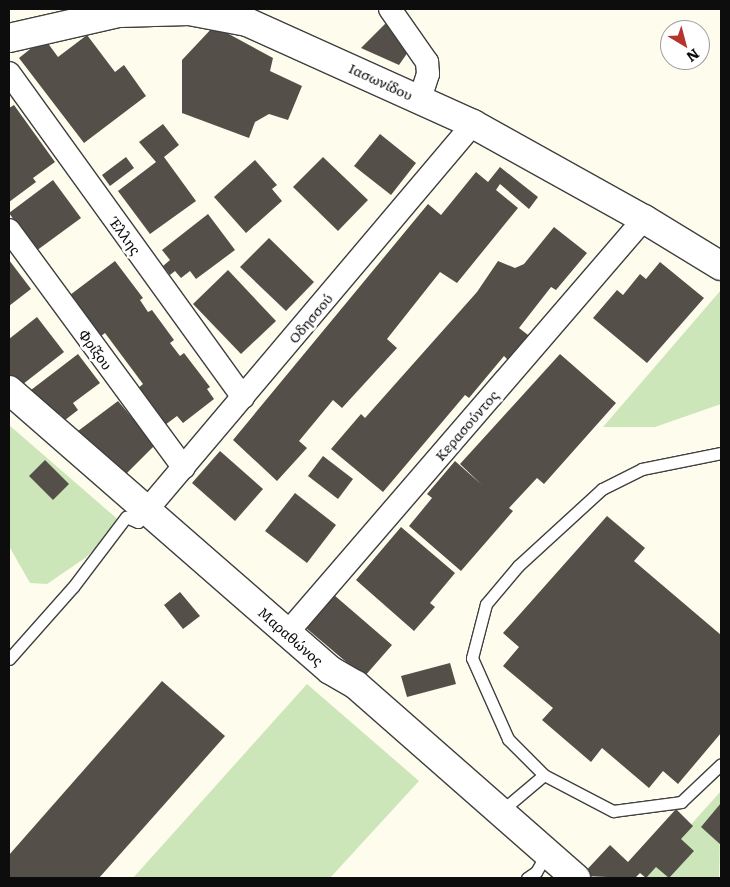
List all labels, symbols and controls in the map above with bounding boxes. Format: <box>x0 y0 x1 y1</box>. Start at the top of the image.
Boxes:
north arrow <box>660 20 710 70</box>
text: N <box>683 45 704 68</box>
street label: Ιασωνίδου <box>346 59 416 103</box>
street label: Έλλης <box>107 215 145 257</box>
street label: Οδησσού <box>284 290 336 346</box>
street label: Φρίξου <box>76 326 116 372</box>
street label: Κερασούντος <box>431 386 501 464</box>
street label: Μαραθώνος <box>255 603 327 669</box>

